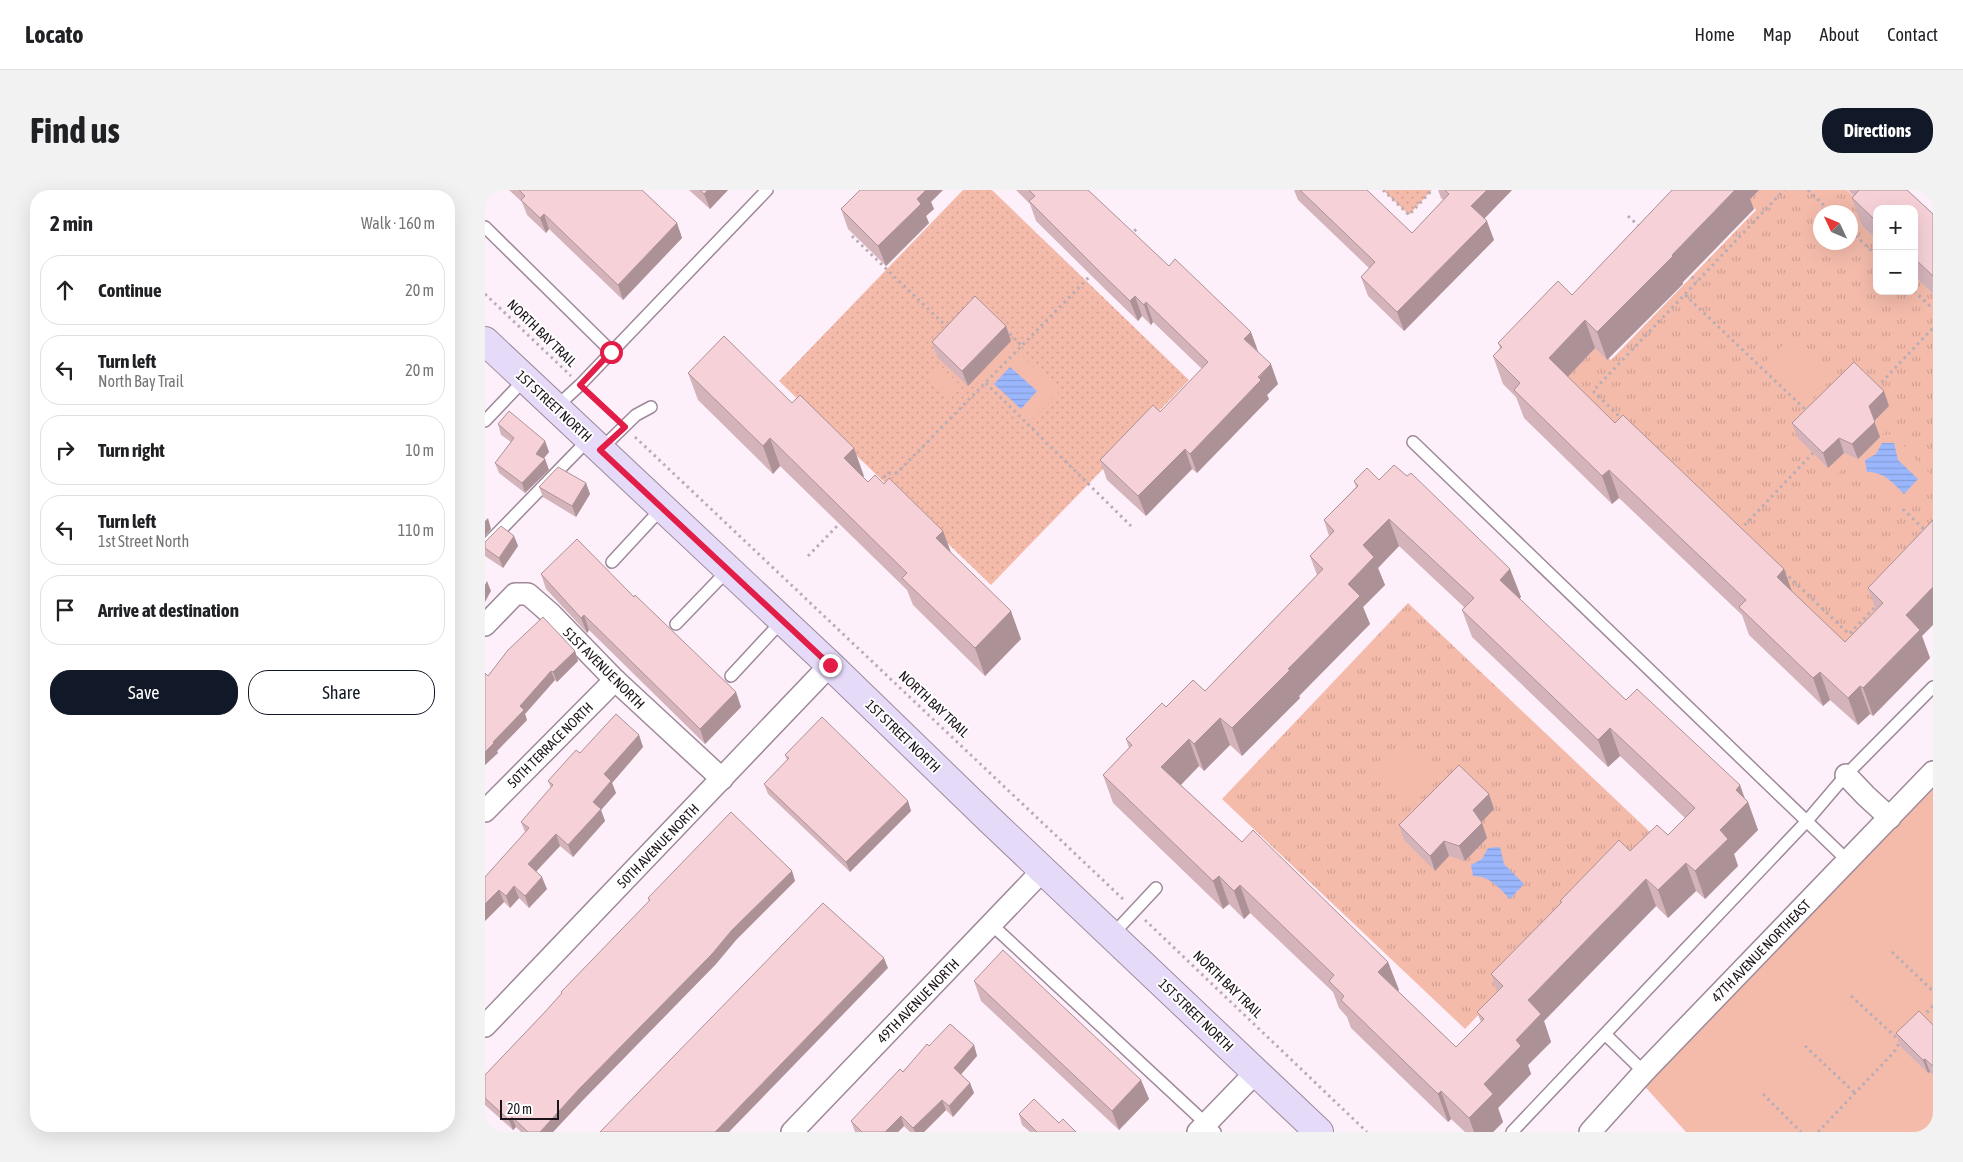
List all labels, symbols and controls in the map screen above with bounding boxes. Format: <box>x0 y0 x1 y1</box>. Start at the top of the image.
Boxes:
text: Locato <box>25 21 84 48</box>
text: Home <box>1695 24 1735 45</box>
text: Map <box>1763 24 1792 45</box>
text: About <box>1820 24 1859 45</box>
text: Contact <box>1887 24 1938 45</box>
button: Directions <box>1822 108 1933 153</box>
text: Find us <box>30 110 120 150</box>
north arrow <box>1813 205 1858 250</box>
map controls <box>1873 205 1918 295</box>
button: + <box>1873 205 1918 250</box>
text: 2 min <box>50 211 93 235</box>
text: Walk · 160 m <box>361 214 435 232</box>
button: − <box>1873 250 1918 295</box>
icon: ahead <box>51 276 79 304</box>
text: Continue <box>98 279 162 301</box>
text: 20 m <box>405 281 434 299</box>
street label: NORTH BAY TRAIL <box>504 296 580 370</box>
route start <box>600 341 623 364</box>
text: Turn left <box>98 350 156 372</box>
icon: left <box>51 356 79 384</box>
text: 20 m <box>405 361 434 379</box>
street label: 1ST STREET NORTH <box>513 367 595 445</box>
text: North Bay Trail <box>98 372 184 390</box>
icon: right <box>51 436 79 464</box>
text: Turn right <box>98 439 165 461</box>
text: 10 m <box>405 441 434 459</box>
text: Turn left <box>98 510 156 532</box>
icon: left <box>51 516 79 544</box>
text: 110 m <box>398 521 434 539</box>
text: 1st Street North <box>98 532 189 550</box>
icon: arrive <box>51 596 79 624</box>
text: Arrive at destination <box>98 599 239 621</box>
street label: 51ST AVENUE NORTH <box>560 624 648 712</box>
route end <box>819 654 842 677</box>
street label: NORTH BAY TRAIL <box>896 668 973 741</box>
button: Save <box>50 670 238 715</box>
button: Share <box>248 670 435 715</box>
street label: 1ST STREET NORTH <box>862 696 944 776</box>
street label: 50TH TERRACE NORTH <box>504 699 596 791</box>
street label: 50TH AVENUE NORTH <box>614 801 702 891</box>
street label: 47TH AVENUE NORTHEAST <box>1708 897 1814 1005</box>
street label: NORTH BAY TRAIL <box>1190 947 1266 1021</box>
street label: 49TH AVENUE NORTH <box>874 956 962 1046</box>
street label: 1ST STREET NORTH <box>1155 975 1237 1055</box>
scale bar <box>500 1097 559 1120</box>
text: 20 m <box>507 1101 532 1117</box>

